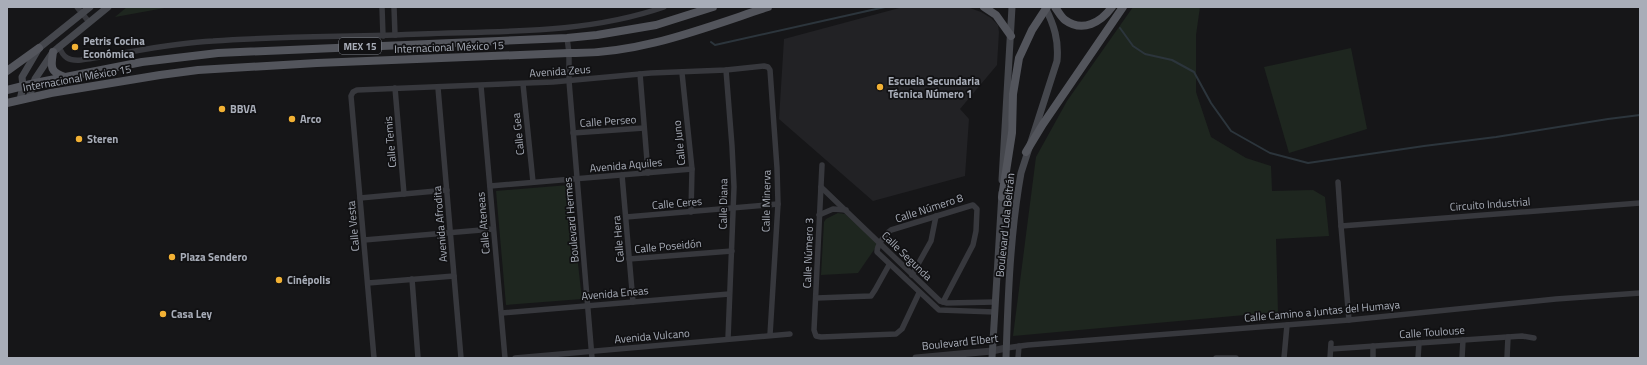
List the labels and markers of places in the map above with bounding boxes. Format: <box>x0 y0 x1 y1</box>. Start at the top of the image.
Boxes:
place label: Petris Cocina Económica <box>83 33 145 62</box>
marker: Petris Cocina Económica <box>70 42 80 52</box>
place label: Escuela Secundaria Técnica Número 1 <box>888 73 980 102</box>
marker: Escuela Secundaria Técnica Número 1 <box>875 82 885 92</box>
place label: BBVA <box>230 101 257 117</box>
marker: BBVA <box>217 104 227 114</box>
place label: Arco <box>300 111 322 127</box>
marker: Arco <box>287 114 297 124</box>
place label: Steren <box>87 131 118 147</box>
marker: Steren <box>74 134 84 144</box>
place label: Plaza Sendero <box>180 249 248 265</box>
marker: Plaza Sendero <box>167 252 177 262</box>
place label: Cinépolis <box>287 272 330 288</box>
marker: Cinépolis <box>274 275 284 285</box>
place label: Casa Ley <box>171 306 213 322</box>
marker: Casa Ley <box>158 309 168 319</box>

